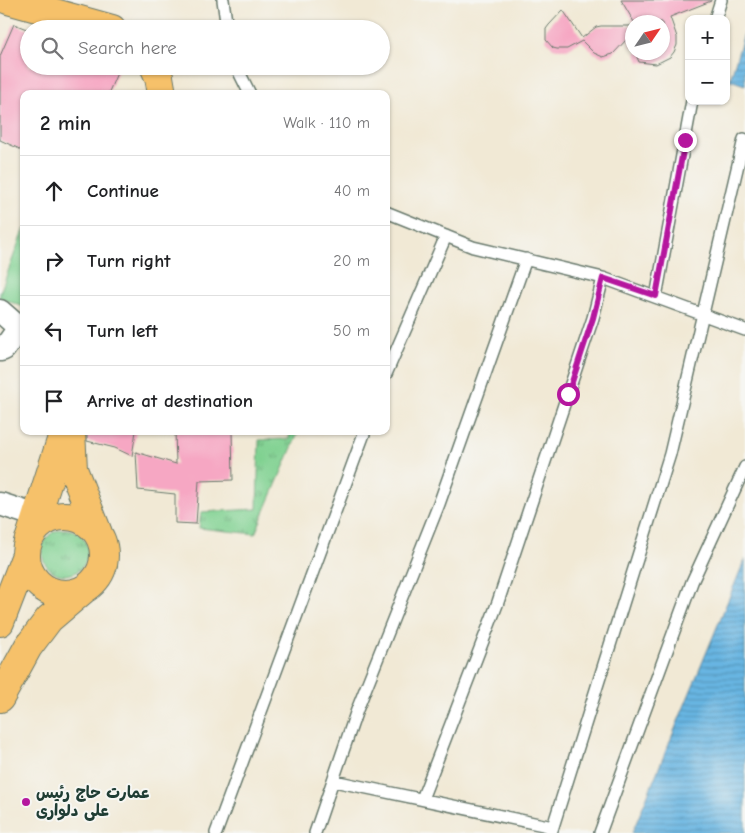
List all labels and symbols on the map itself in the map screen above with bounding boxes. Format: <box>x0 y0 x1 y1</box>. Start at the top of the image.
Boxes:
north arrow <box>625 15 670 60</box>
route end <box>674 129 697 152</box>
route start <box>557 383 580 406</box>
place label: عمارت حاج رئیس علی دلواری <box>36 784 150 821</box>
marker: عمارت حاج رئیس علی دلواری <box>20 796 32 808</box>

